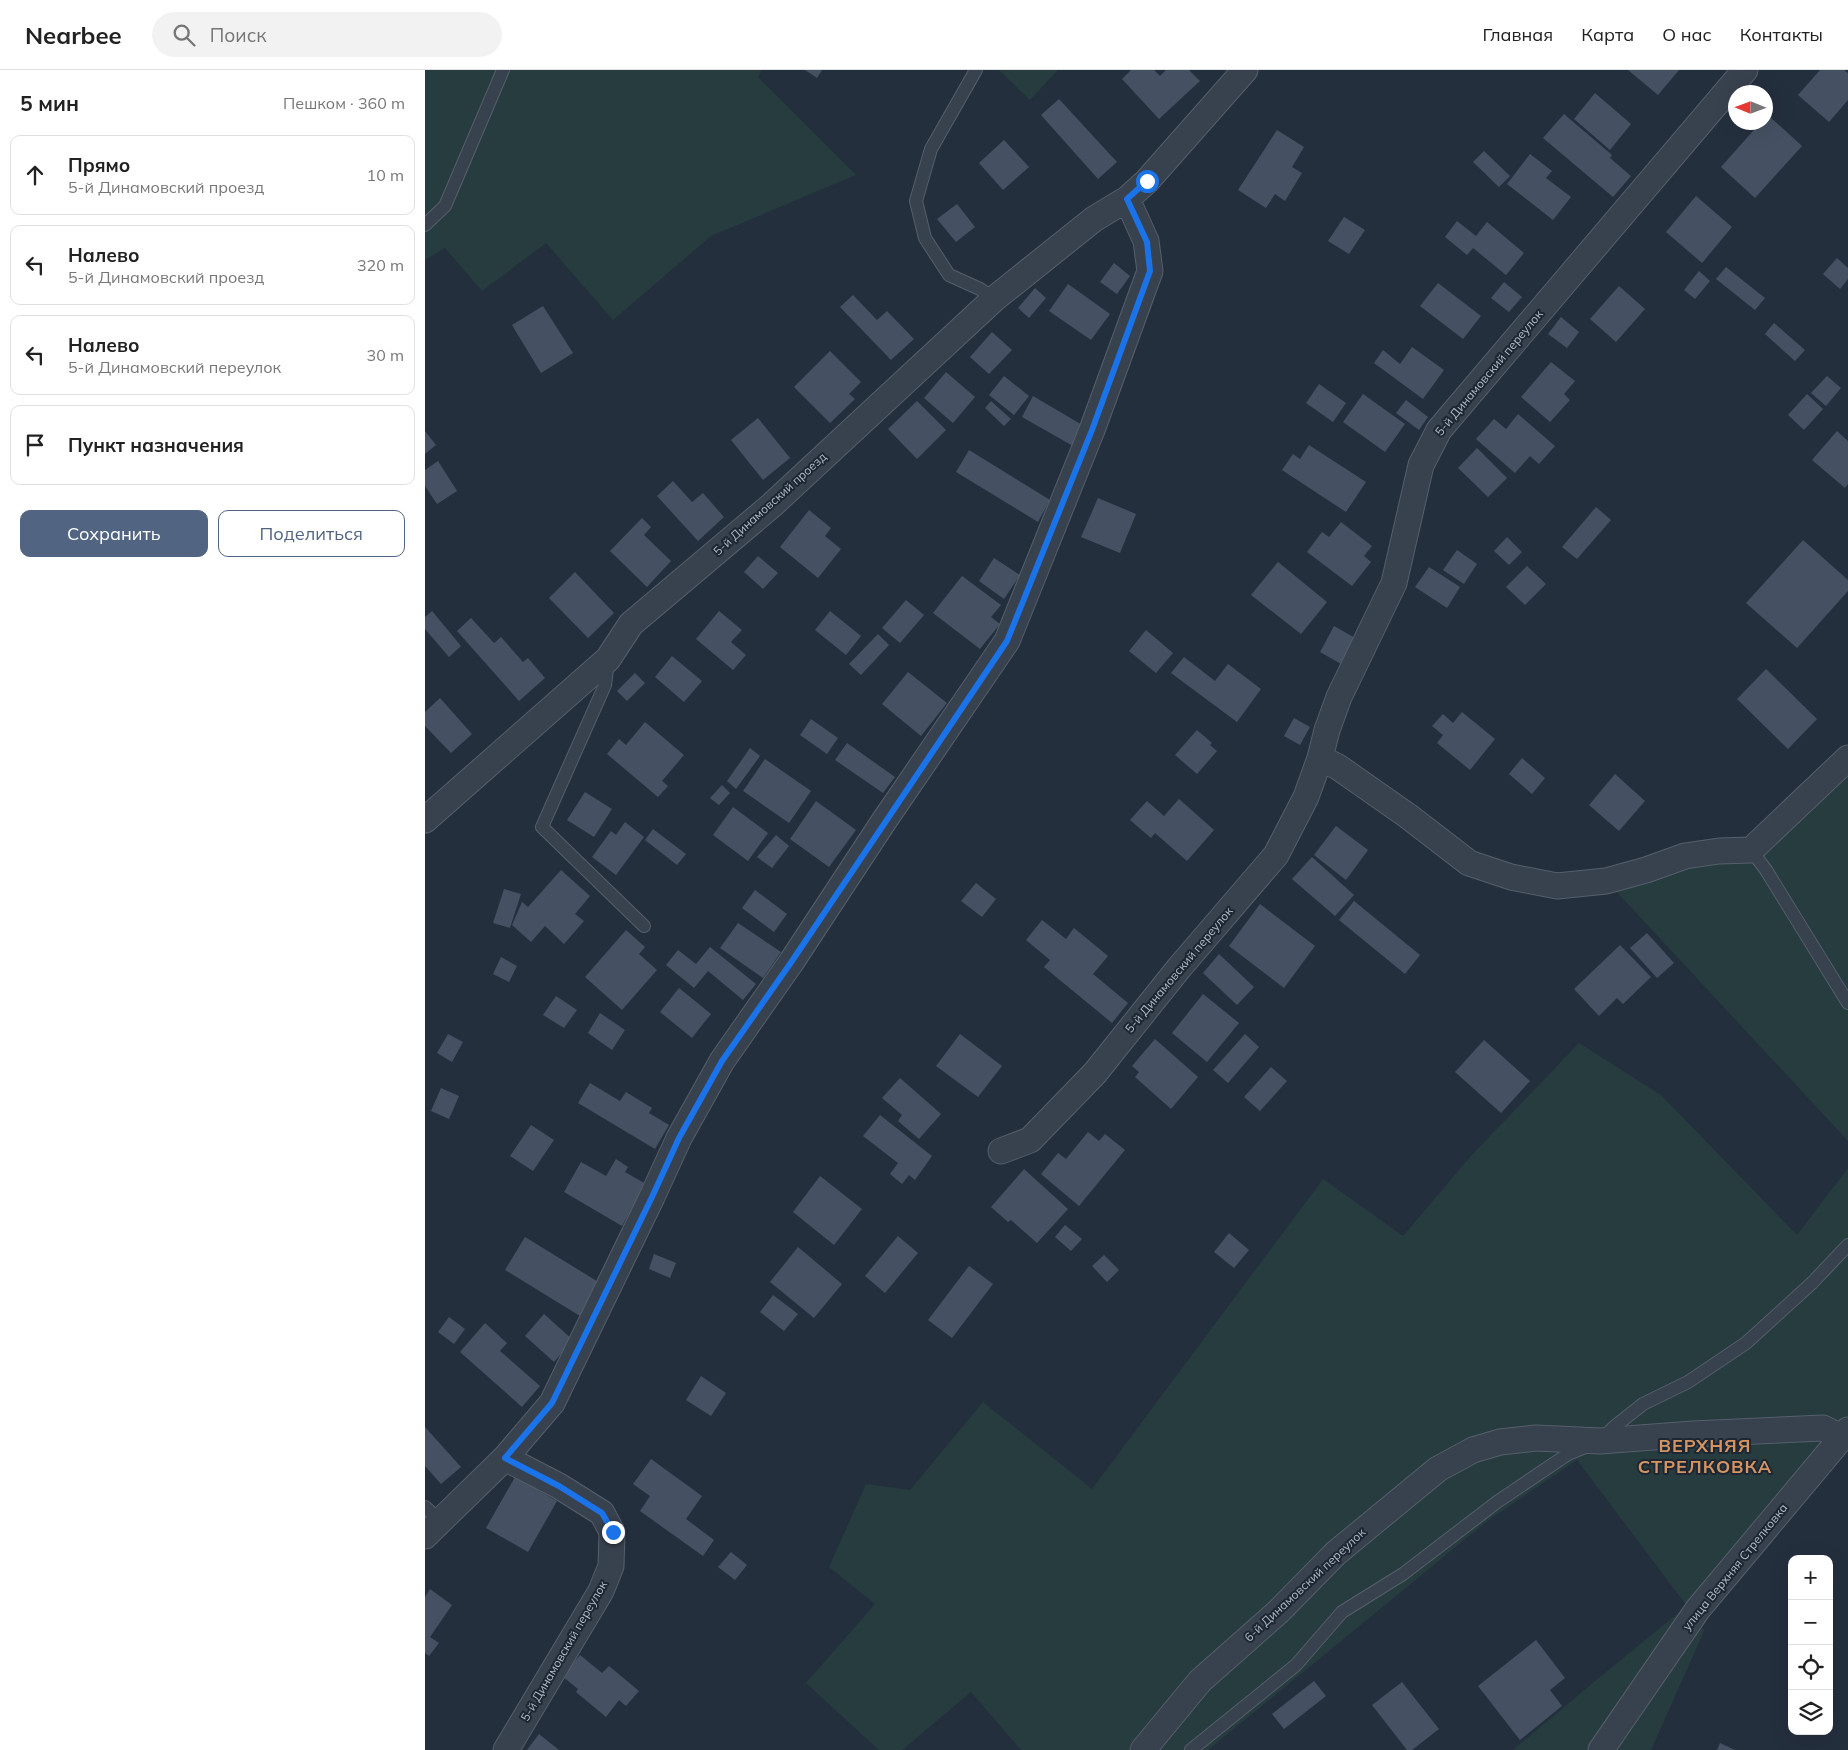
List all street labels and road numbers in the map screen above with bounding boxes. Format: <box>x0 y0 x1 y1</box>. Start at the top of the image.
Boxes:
street label: 5-й Динамовский переулок <box>1432 306 1546 439</box>
street label: 5-й Динамовский проезд <box>710 449 829 558</box>
street label: 5-й Динамовский переулок <box>1122 903 1236 1036</box>
street label: улица Верхняя Стрелковка <box>1679 1500 1790 1633</box>
street label: 6-й Динамовский переулок <box>1241 1524 1369 1645</box>
street label: 5-й Динамовский переулок <box>517 1577 610 1724</box>

